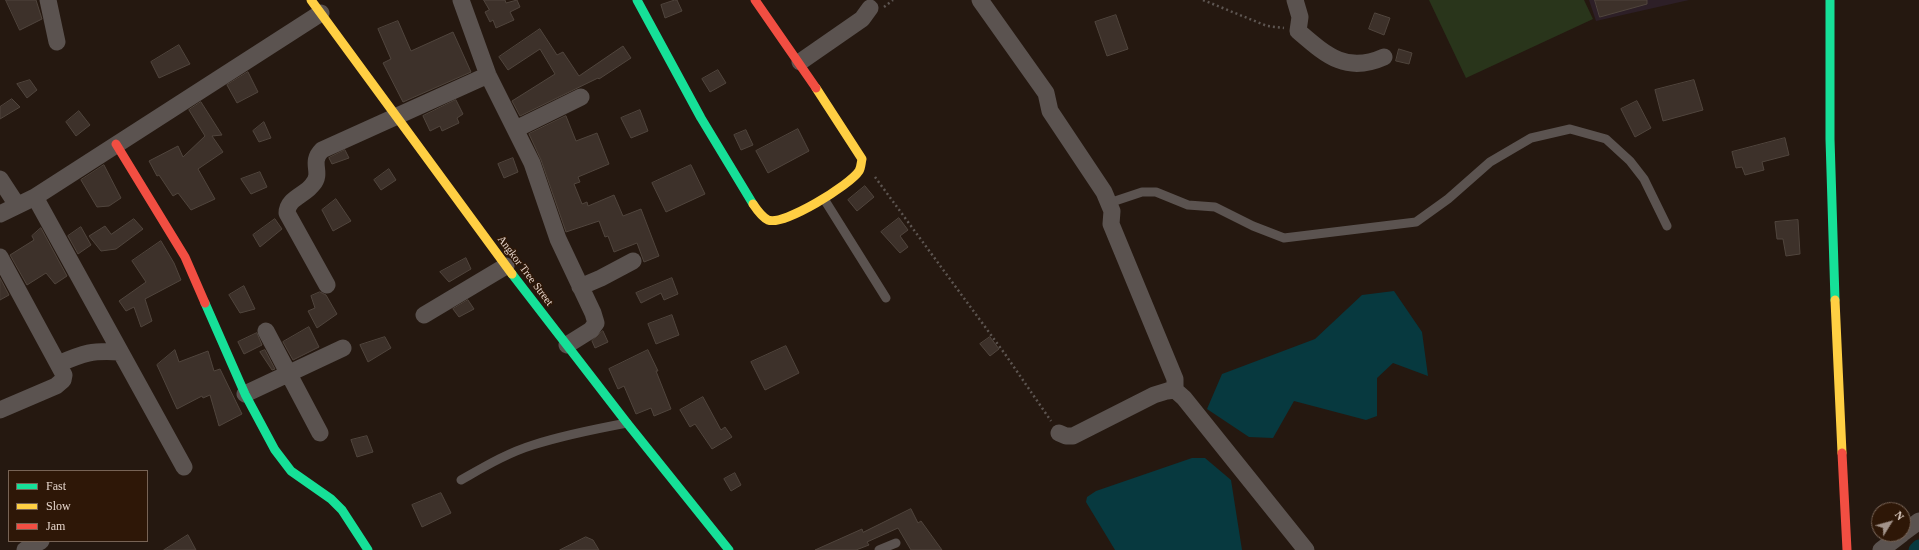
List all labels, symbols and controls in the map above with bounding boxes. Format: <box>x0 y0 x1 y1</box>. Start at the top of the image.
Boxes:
street label: Angkor Tree Street <box>491 229 559 313</box>
legend <box>8 470 148 542</box>
text: Fast <box>46 479 66 493</box>
text: Slow <box>46 499 71 513</box>
north arrow <box>1871 502 1911 542</box>
text: N <box>1893 509 1907 522</box>
text: Jam <box>46 519 65 533</box>

